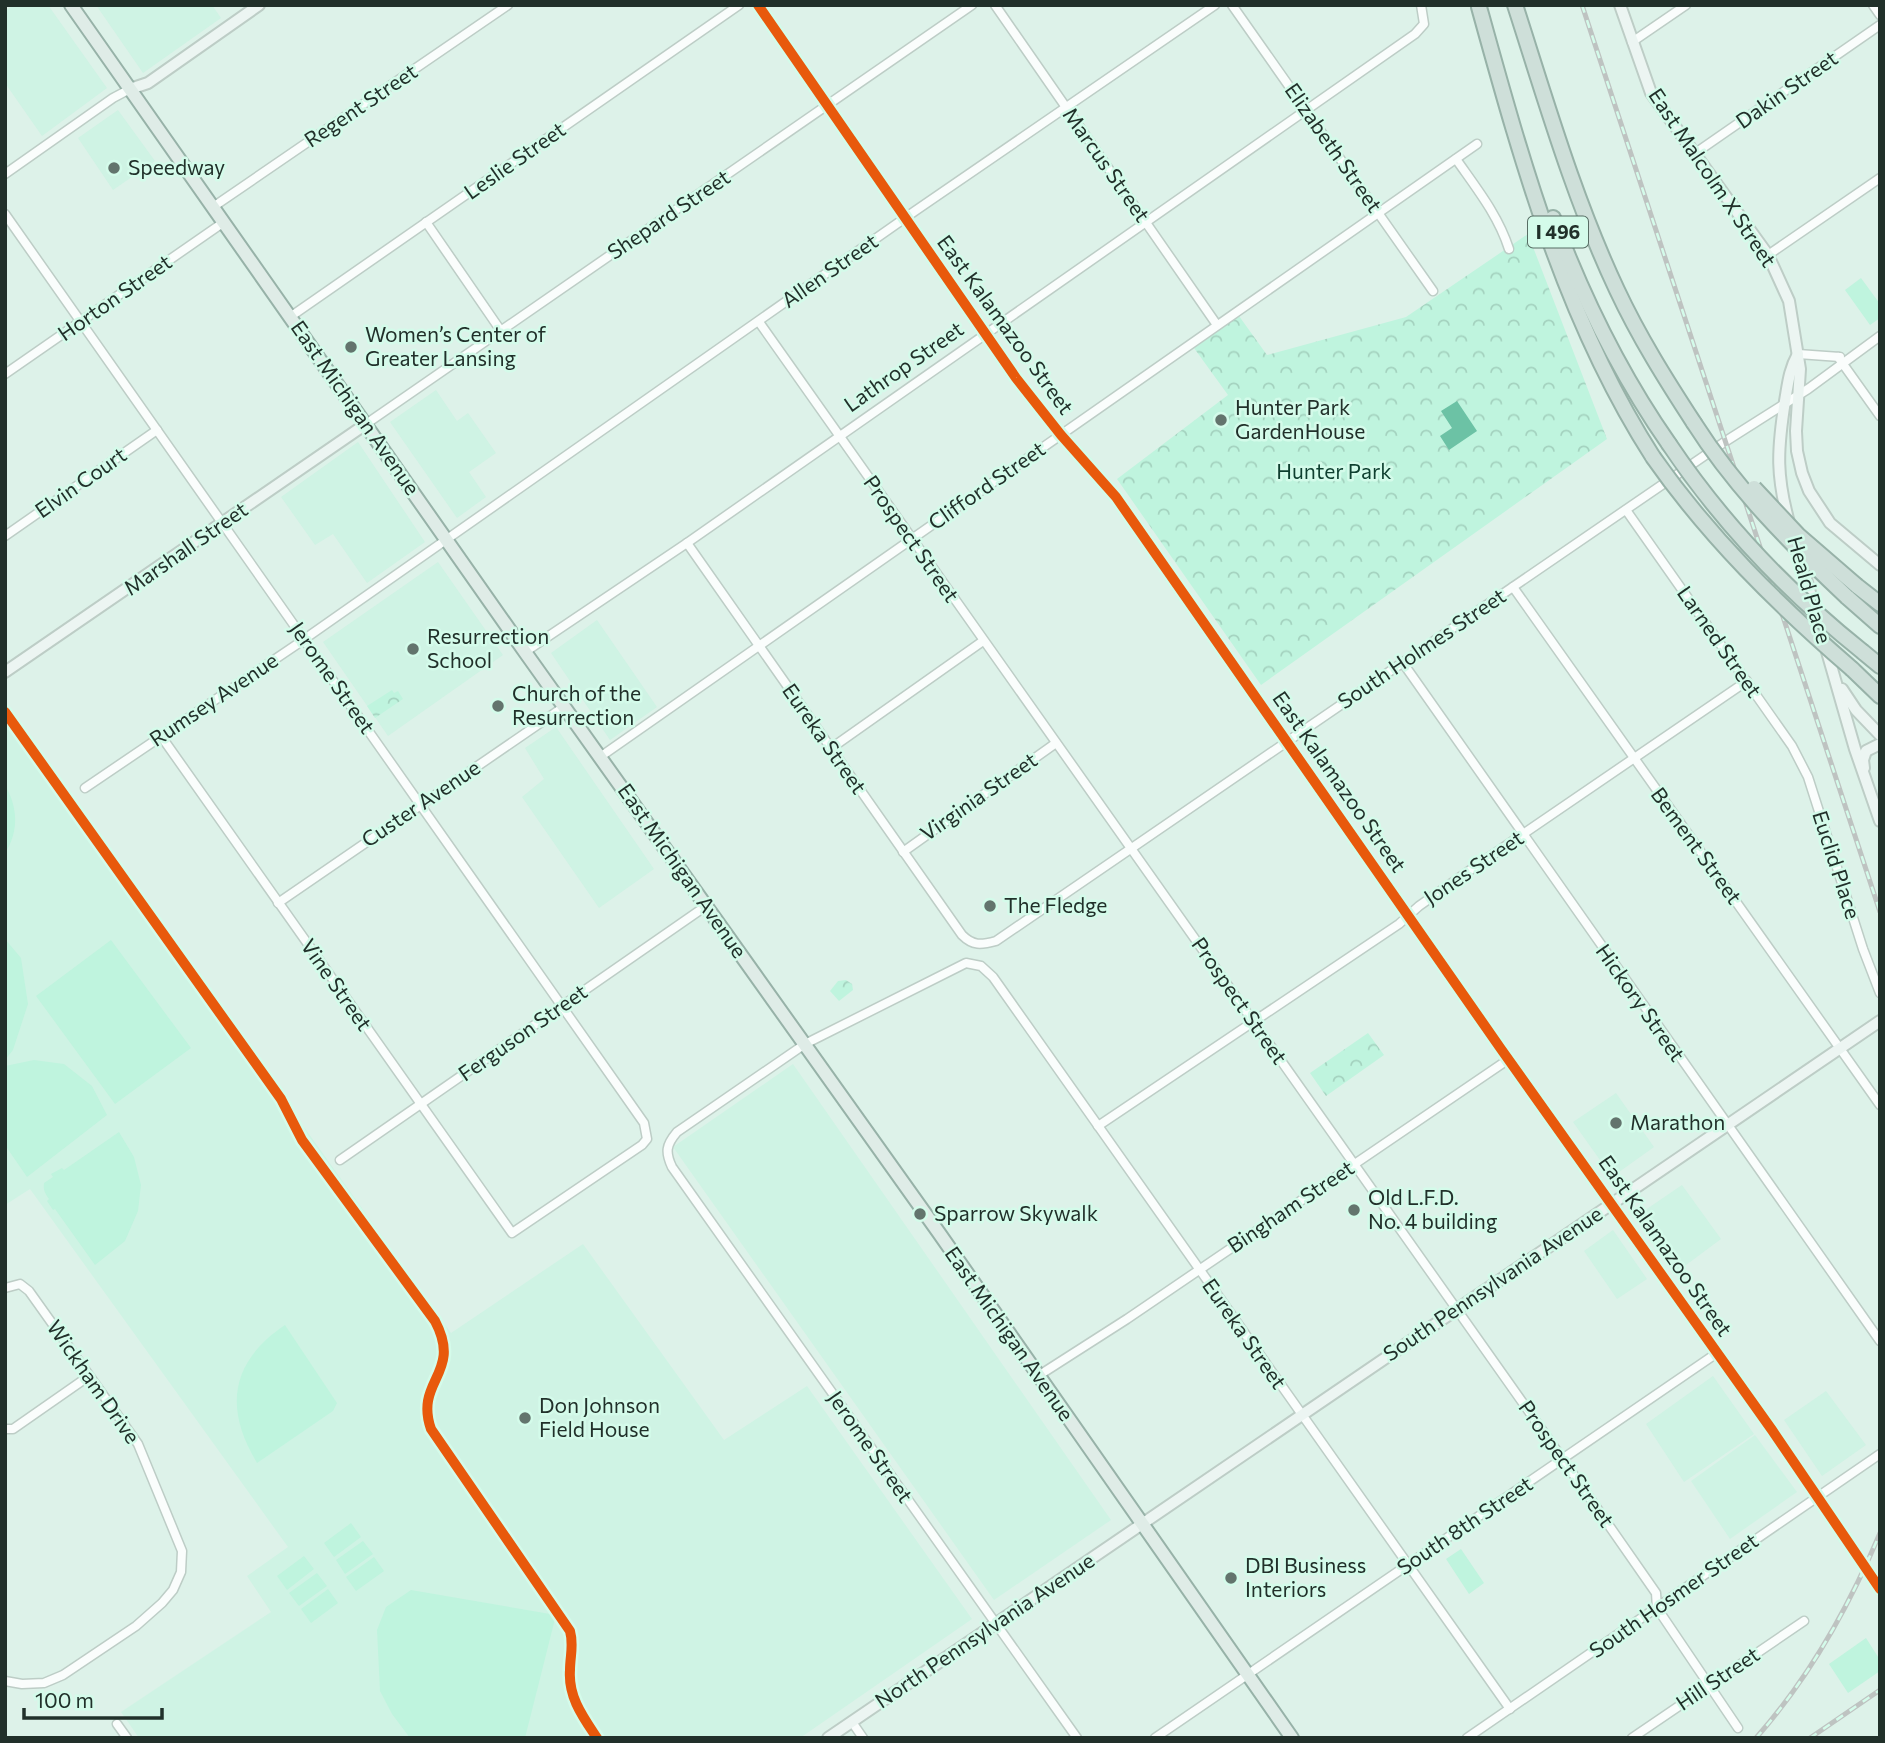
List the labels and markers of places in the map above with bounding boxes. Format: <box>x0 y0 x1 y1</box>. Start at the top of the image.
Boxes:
place label: Speedway <box>128 154 225 179</box>
marker: Speedway <box>106 160 122 176</box>
place label: Women’s Center of Greater Lansing <box>365 321 547 370</box>
marker: Women’s Center of Greater Lansing <box>343 339 359 355</box>
place label: Hunter Park GardenHouse <box>1235 394 1365 443</box>
marker: Hunter Park GardenHouse <box>1213 412 1229 428</box>
place label: Resurrection School <box>427 623 549 672</box>
marker: Resurrection School <box>405 641 421 657</box>
place label: Church of the Resurrection <box>512 680 641 729</box>
marker: Church of the Resurrection <box>490 698 506 714</box>
place label: The Fledge <box>1004 892 1107 917</box>
marker: The Fledge <box>982 898 998 914</box>
place label: Marathon <box>1630 1109 1725 1134</box>
marker: Marathon <box>1608 1115 1624 1131</box>
place label: Old L.F.D. No. 4 building <box>1368 1184 1497 1233</box>
place label: Sparrow Skywalk <box>934 1200 1098 1225</box>
marker: Old L.F.D. No. 4 building <box>1346 1202 1362 1218</box>
marker: Sparrow Skywalk <box>912 1206 928 1222</box>
place label: Don Johnson Field House <box>539 1392 660 1441</box>
marker: Don Johnson Field House <box>517 1410 533 1426</box>
place label: DBI Business Interiors <box>1245 1552 1366 1601</box>
marker: DBI Business Interiors <box>1223 1570 1239 1586</box>

